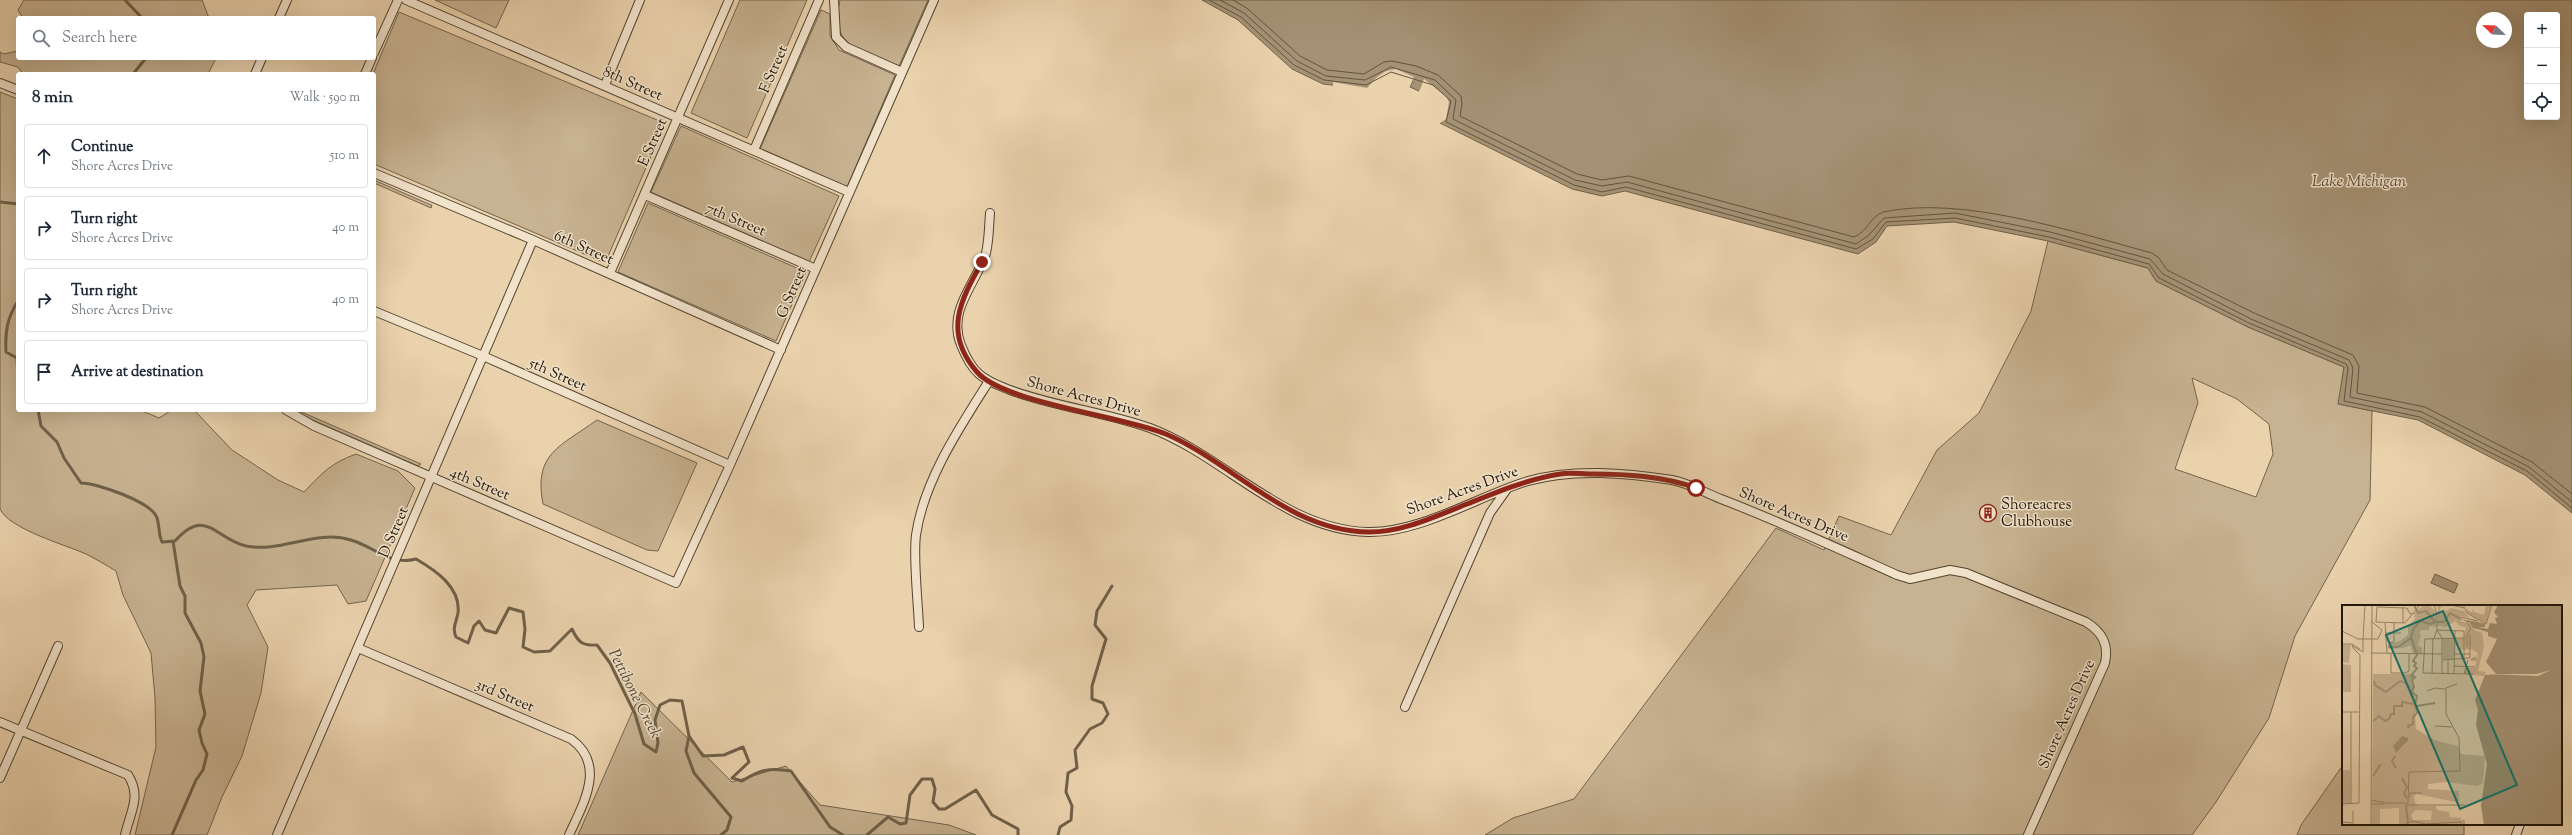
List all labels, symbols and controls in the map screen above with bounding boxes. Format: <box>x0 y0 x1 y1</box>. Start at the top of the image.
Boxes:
north arrow <box>2476 12 2512 48</box>
map controls <box>2524 12 2560 120</box>
button: + <box>2524 12 2560 48</box>
search box <box>16 16 376 60</box>
icon: search <box>30 27 52 49</box>
text: Search here <box>62 28 137 49</box>
street label: F Street <box>755 42 794 97</box>
button: − <box>2524 48 2560 84</box>
street label: 8th Street <box>599 62 666 107</box>
button: locate <box>2524 84 2560 120</box>
text: 8 min <box>32 86 73 110</box>
text: Walk · 590 m <box>290 89 360 107</box>
street label: E Street <box>633 115 673 170</box>
text: Continue <box>71 137 133 158</box>
icon: ahead <box>33 145 55 167</box>
text: 510 m <box>330 147 359 165</box>
text: Shore Acres Drive <box>71 158 173 176</box>
water label: Lake Michigan <box>2312 171 2407 194</box>
street label: 7th Street <box>702 198 769 242</box>
text: Turn right <box>71 209 137 230</box>
icon: right <box>33 217 55 239</box>
text: 40 m <box>332 219 359 237</box>
street label: 6th Street <box>550 226 617 271</box>
text: Shore Acres Drive <box>71 230 173 248</box>
route end <box>973 253 991 271</box>
street label: G Street <box>772 264 813 322</box>
text: Turn right <box>71 281 137 302</box>
icon: right <box>33 289 55 311</box>
text: 40 m <box>332 291 359 309</box>
text: Shore Acres Drive <box>71 302 173 320</box>
street label: 5th Street <box>524 353 590 397</box>
icon: arrive <box>33 361 55 383</box>
text: Arrive at destination <box>71 362 204 383</box>
street label: Shore Acres Drive <box>1024 372 1143 423</box>
street label: Shore Acres Drive <box>1404 461 1521 521</box>
street label: 4th Street <box>446 462 513 506</box>
route start <box>1687 479 1705 497</box>
street label: Shore Acres Drive <box>1735 483 1852 548</box>
place label: Shoreacres Clubhouse <box>2001 495 2072 533</box>
building icon: Shoreacres Clubhouse <box>1978 503 1998 523</box>
street label: D Street <box>374 504 415 561</box>
inset map <box>2342 605 2562 825</box>
water label: Pettibone Creek <box>601 645 666 743</box>
street label: Shore Acres Drive <box>2034 657 2101 773</box>
street label: 3rd Street <box>472 675 537 718</box>

